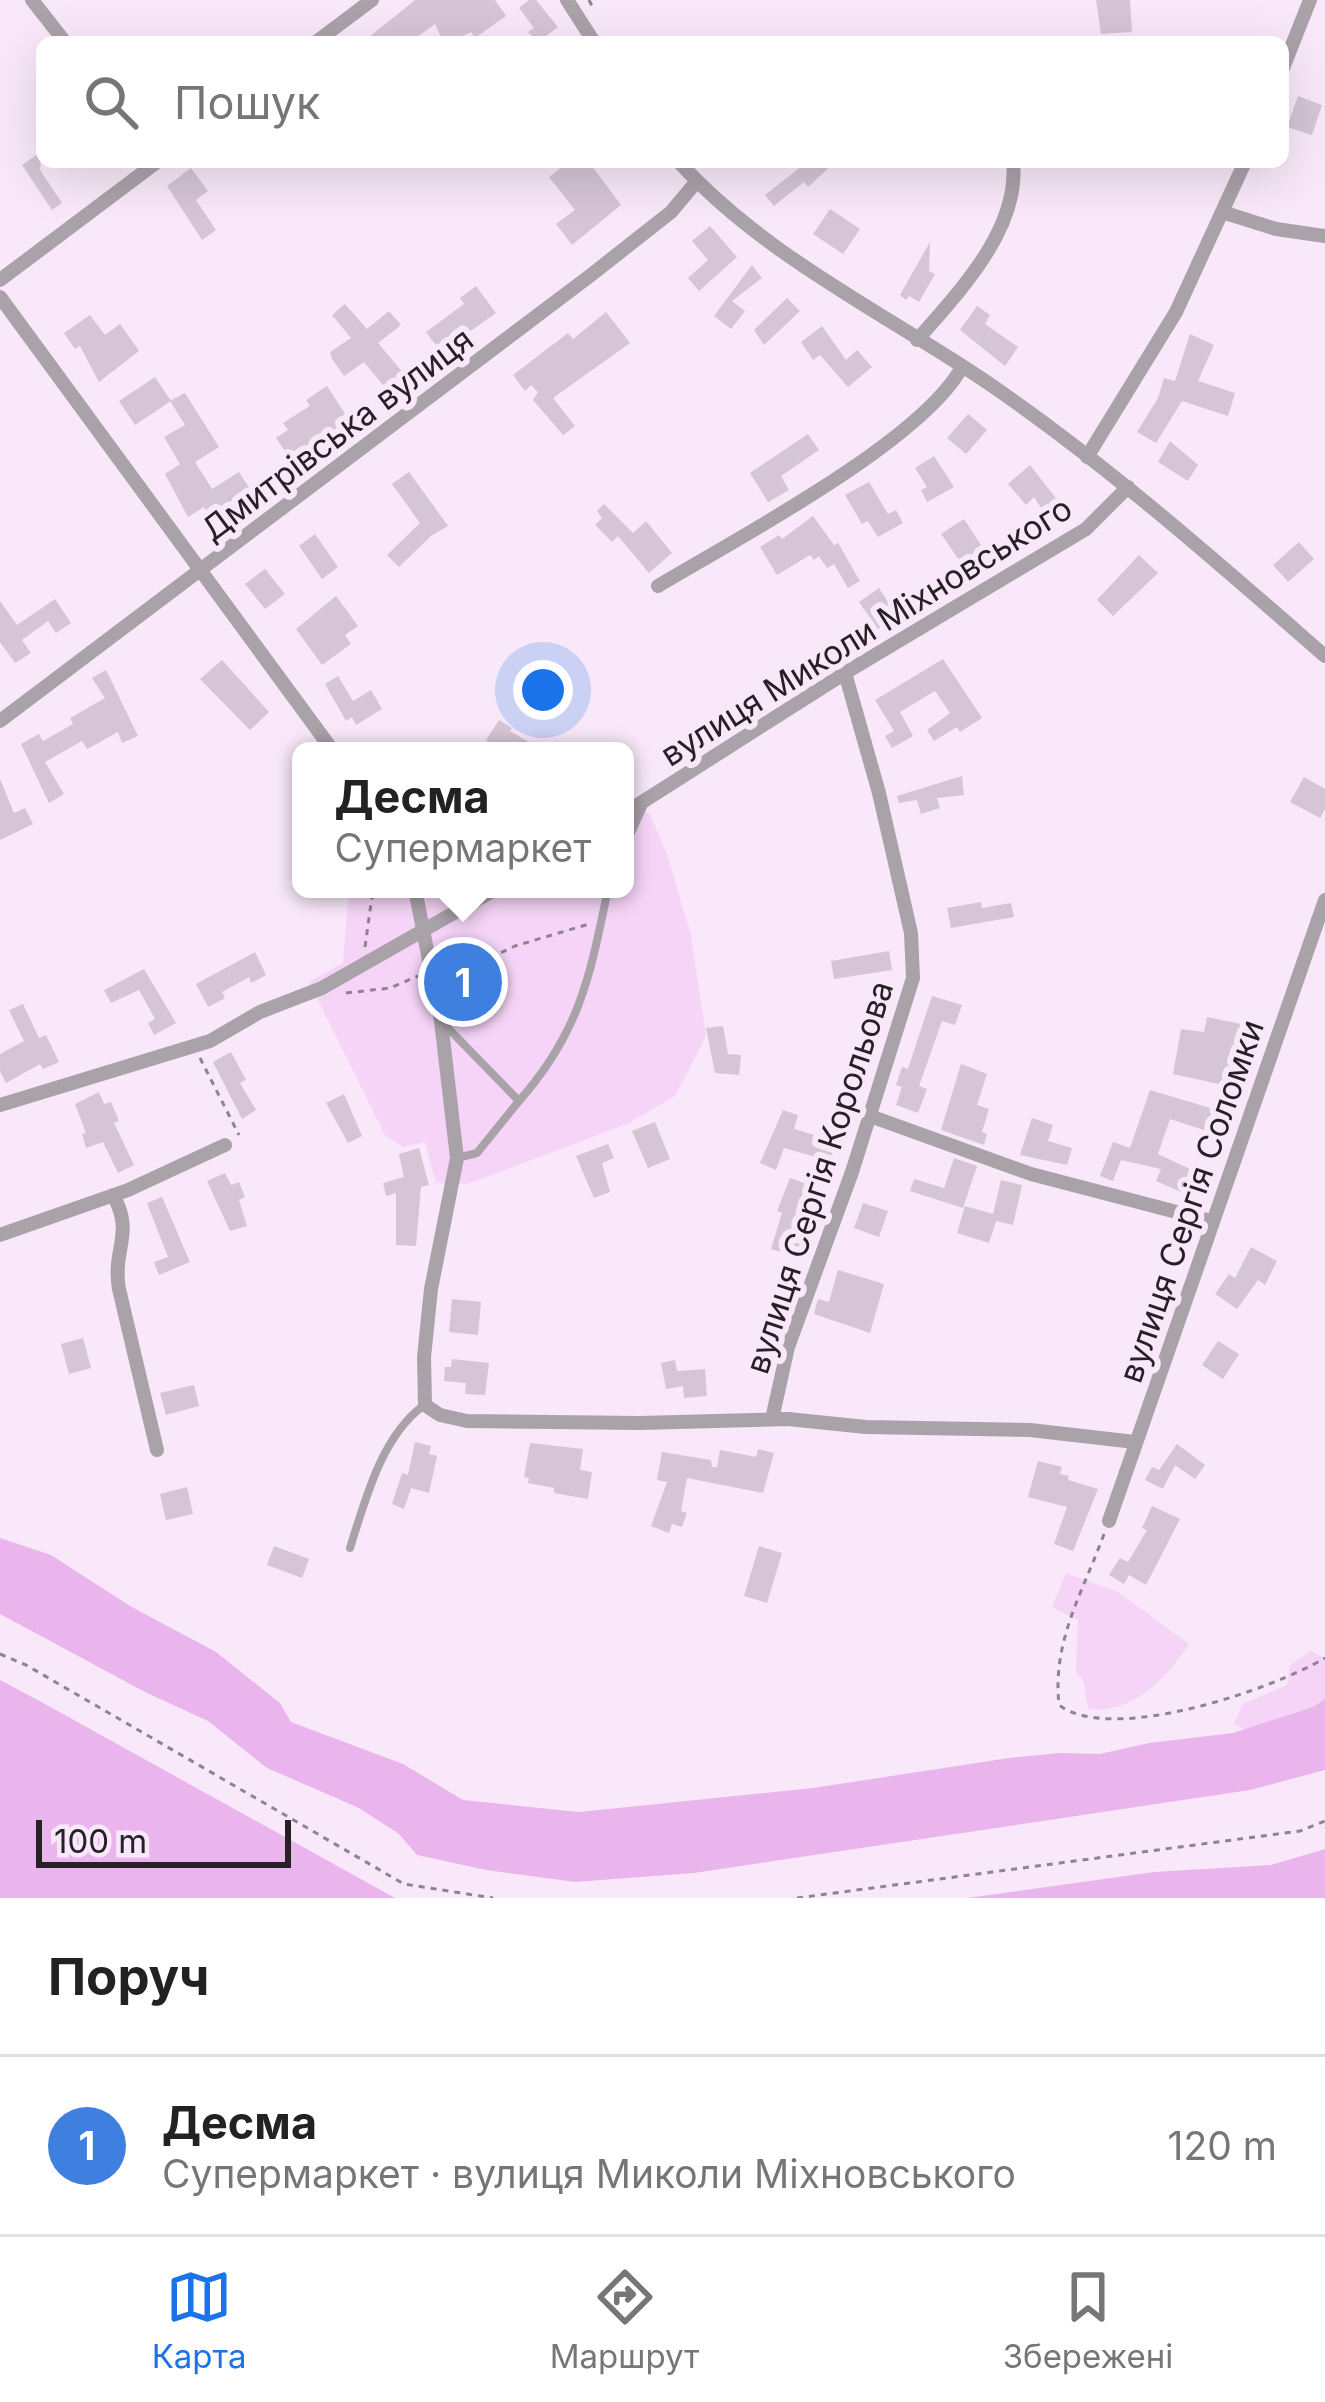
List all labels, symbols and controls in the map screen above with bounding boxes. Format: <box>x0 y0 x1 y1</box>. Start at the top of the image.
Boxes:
search box <box>36 36 1289 168</box>
icon: search <box>78 69 144 135</box>
text: Пошук <box>174 75 320 130</box>
street label: Дмитрівська вулиця <box>193 319 481 549</box>
street label: вулиця Миколи Міхновського <box>653 488 1079 774</box>
your location <box>513 660 573 720</box>
popup <box>292 742 634 898</box>
text: Десма <box>335 769 490 824</box>
text: Супермаркет <box>335 824 591 871</box>
pin: 1 <box>424 937 502 1027</box>
street label: вулиця Сергія Корольова <box>737 976 901 1378</box>
street label: вулиця Сергія Соломки <box>1110 1014 1272 1388</box>
scale bar <box>36 1814 291 1867</box>
text: 100 m <box>54 1821 147 1861</box>
text: Поруч <box>48 1946 209 2007</box>
text: Десма <box>162 2095 317 2150</box>
text: 1 <box>79 2122 95 2169</box>
text: 120 m <box>1168 2122 1277 2169</box>
text: Супермаркет · вулиця Миколи Міхновського <box>162 2150 1016 2197</box>
tab: Карта <box>152 2264 246 2376</box>
tab: Маршрут <box>550 2264 699 2376</box>
tab: Збережені <box>1003 2264 1173 2376</box>

